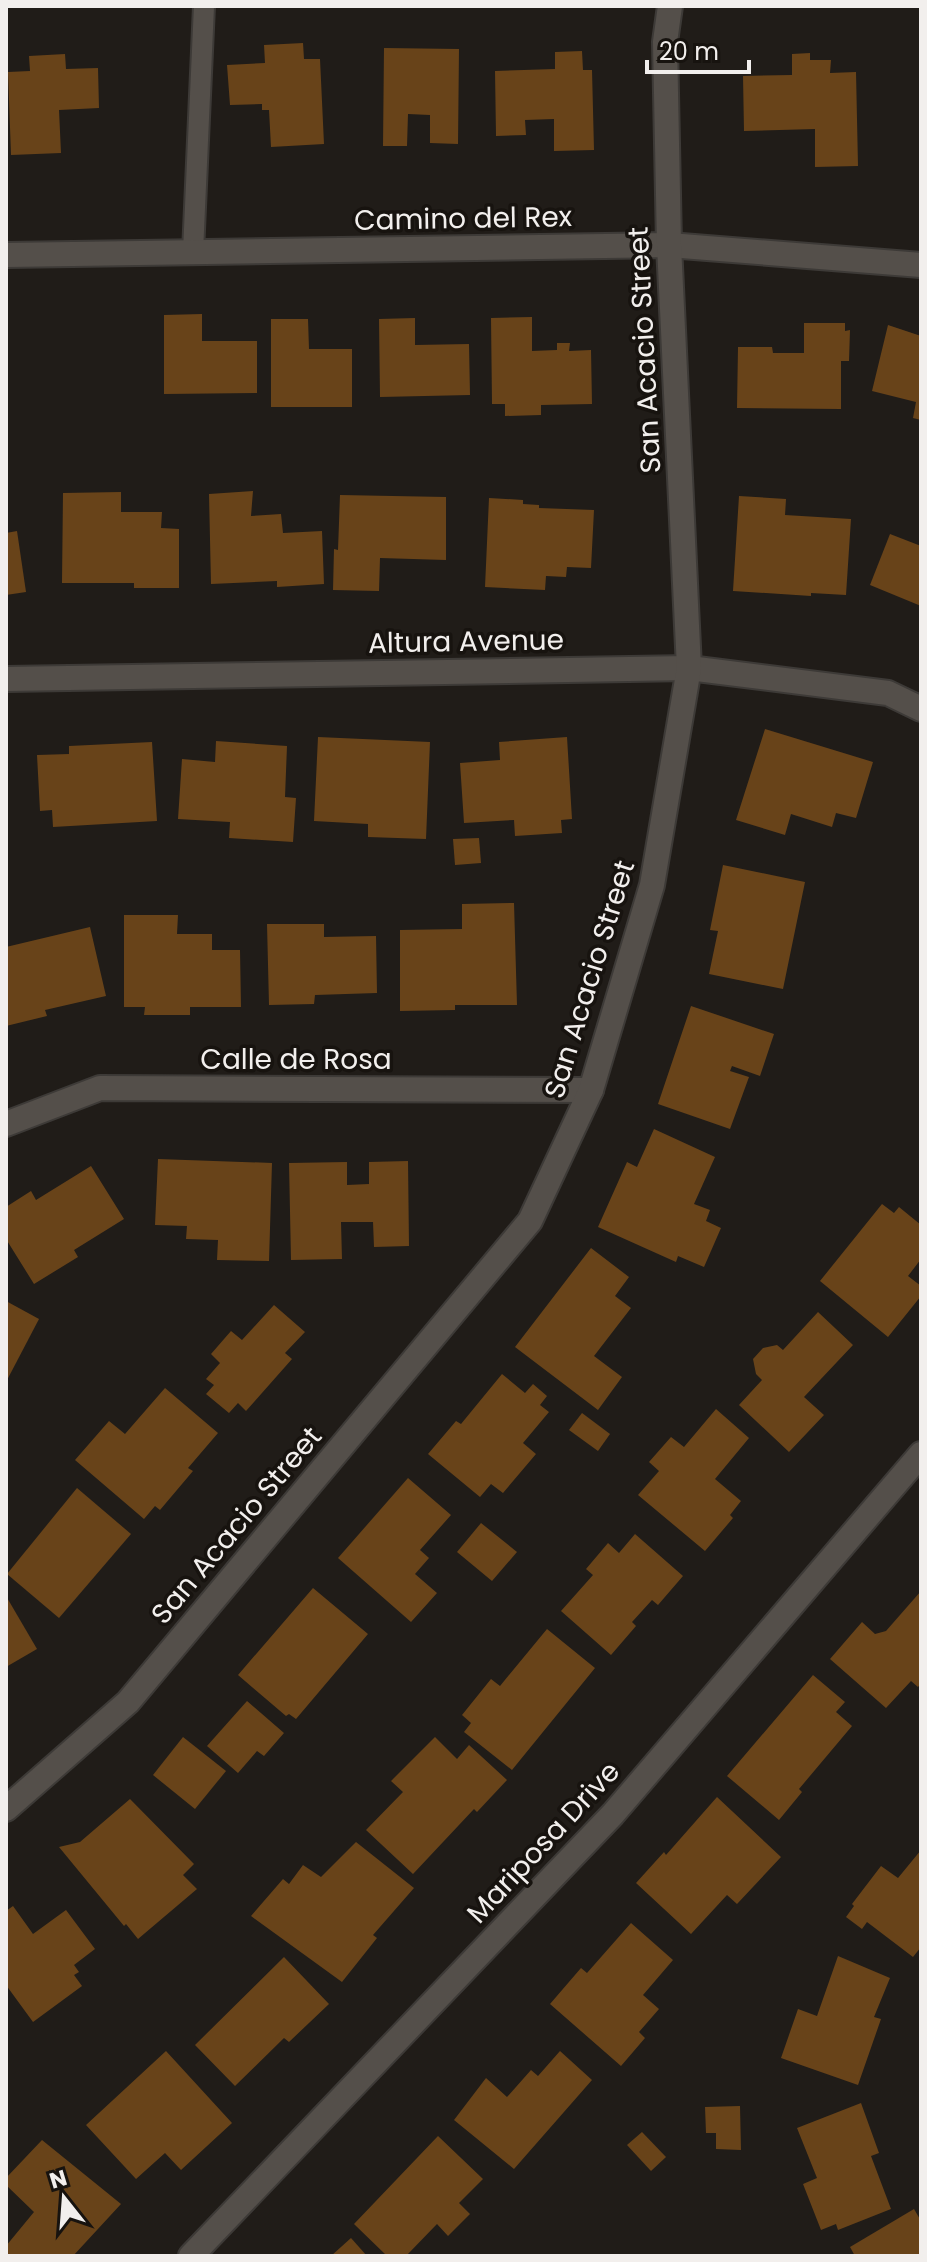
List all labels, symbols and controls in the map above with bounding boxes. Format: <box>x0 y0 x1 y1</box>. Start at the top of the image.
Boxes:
scale bar <box>647 24 749 74</box>
text: 20 m <box>659 35 719 68</box>
street label: Camino del Rex <box>354 197 573 240</box>
street label: San Acacio Street <box>619 226 670 474</box>
street label: Altura Avenue <box>368 620 564 663</box>
street label: San Acacio Street <box>535 855 644 1103</box>
street label: Calle de Rosa <box>200 1040 392 1079</box>
street label: San Acacio Street <box>142 1418 331 1632</box>
street label: Mariposa Drive <box>458 1753 629 1932</box>
north arrow <box>24 2158 104 2238</box>
text: N <box>46 2162 71 2197</box>

